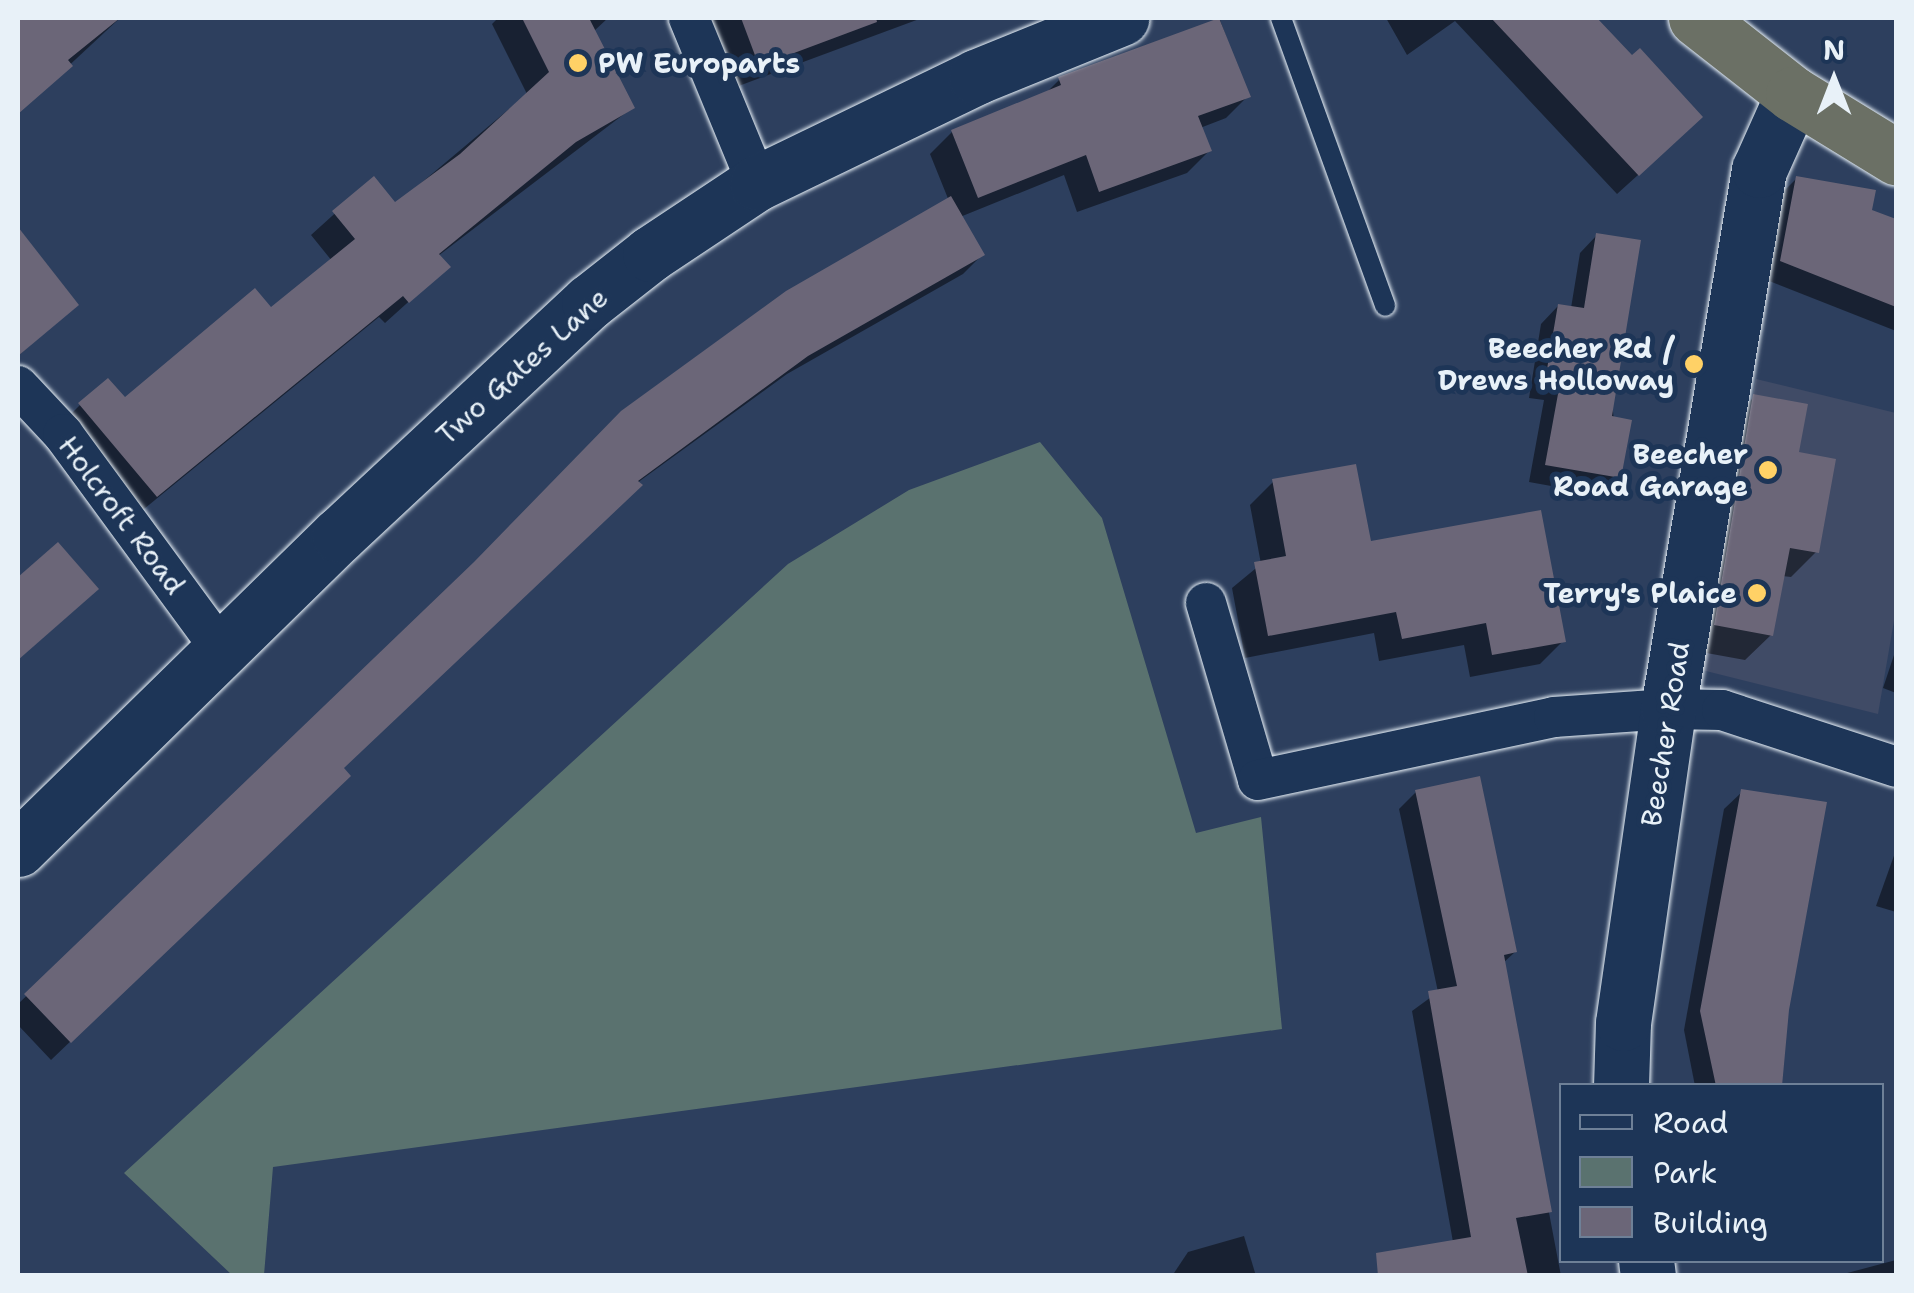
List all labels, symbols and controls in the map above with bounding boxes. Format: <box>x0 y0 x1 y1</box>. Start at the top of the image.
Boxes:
north arrow <box>1784 30 1884 130</box>
text: N <box>1823 31 1845 69</box>
place label: PW Europarts <box>598 46 800 80</box>
marker: PW Europarts <box>567 52 589 74</box>
street label: Two Gates Lane <box>429 280 615 452</box>
place label: Beecher Rd / Drews Holloway <box>1438 331 1674 397</box>
marker: Beecher Rd / Drews Holloway <box>1683 353 1705 375</box>
street label: Holcroft Road <box>52 429 192 601</box>
place label: Beecher Road Garage <box>1553 437 1748 503</box>
marker: Beecher Road Garage <box>1757 459 1779 481</box>
place label: Terry's Plaice <box>1543 576 1737 610</box>
marker: Terry's Plaice <box>1746 582 1768 604</box>
street label: Beecher Road <box>1634 639 1696 829</box>
legend <box>1559 1083 1884 1263</box>
text: Road <box>1653 1102 1728 1143</box>
text: Park <box>1653 1152 1717 1193</box>
text: Building <box>1653 1202 1768 1243</box>

